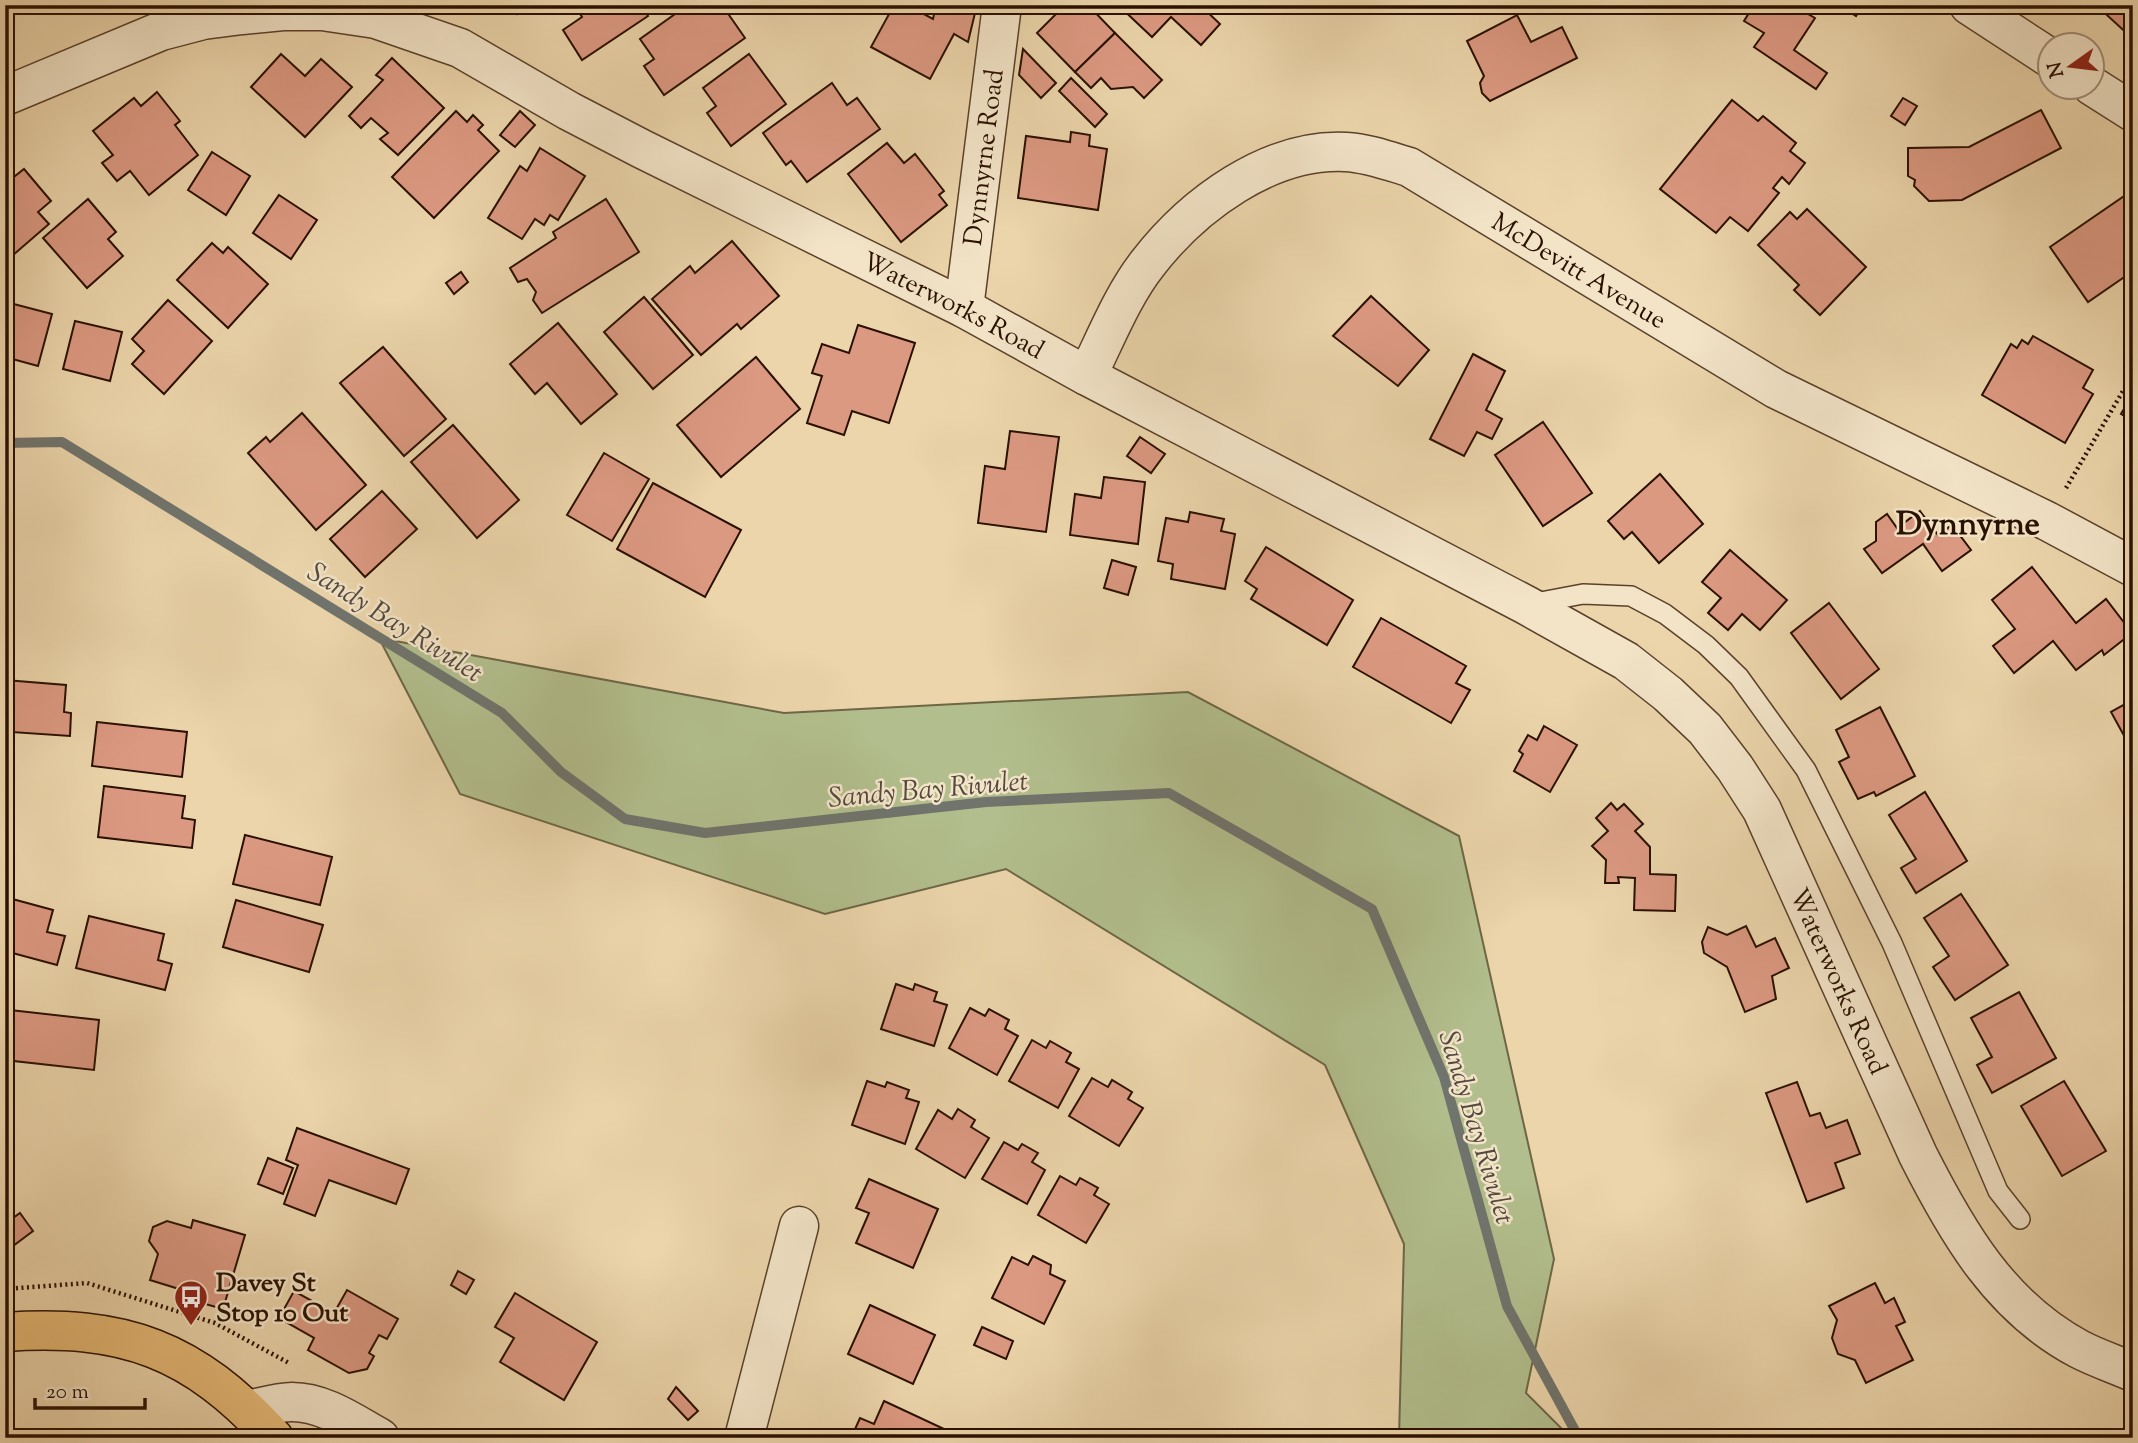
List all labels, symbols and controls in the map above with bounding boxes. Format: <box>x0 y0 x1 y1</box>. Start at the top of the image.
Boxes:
north arrow <box>2036 32 2106 102</box>
text: N <box>2042 59 2072 80</box>
street label: Dynnyrne Road <box>956 67 1015 248</box>
street label: McDevitt Avenue <box>1484 205 1673 339</box>
street label: Waterworks Road <box>855 244 1051 370</box>
district label: Dynnyrne <box>1896 502 2040 550</box>
water label: Sandy Bay Rivulet <box>299 553 490 694</box>
water label: Sandy Bay Rivulet <box>827 762 1030 820</box>
street label: Waterworks Road <box>1779 883 1895 1081</box>
water label: Sandy Bay Rivulet <box>1427 1026 1524 1230</box>
place label: Davey St Stop 10 Out <box>216 1266 348 1333</box>
bus stop icon: Davey St Stop 10 Out <box>172 1278 210 1327</box>
scale bar <box>35 1366 145 1410</box>
text: 20 m <box>46 1378 89 1408</box>

